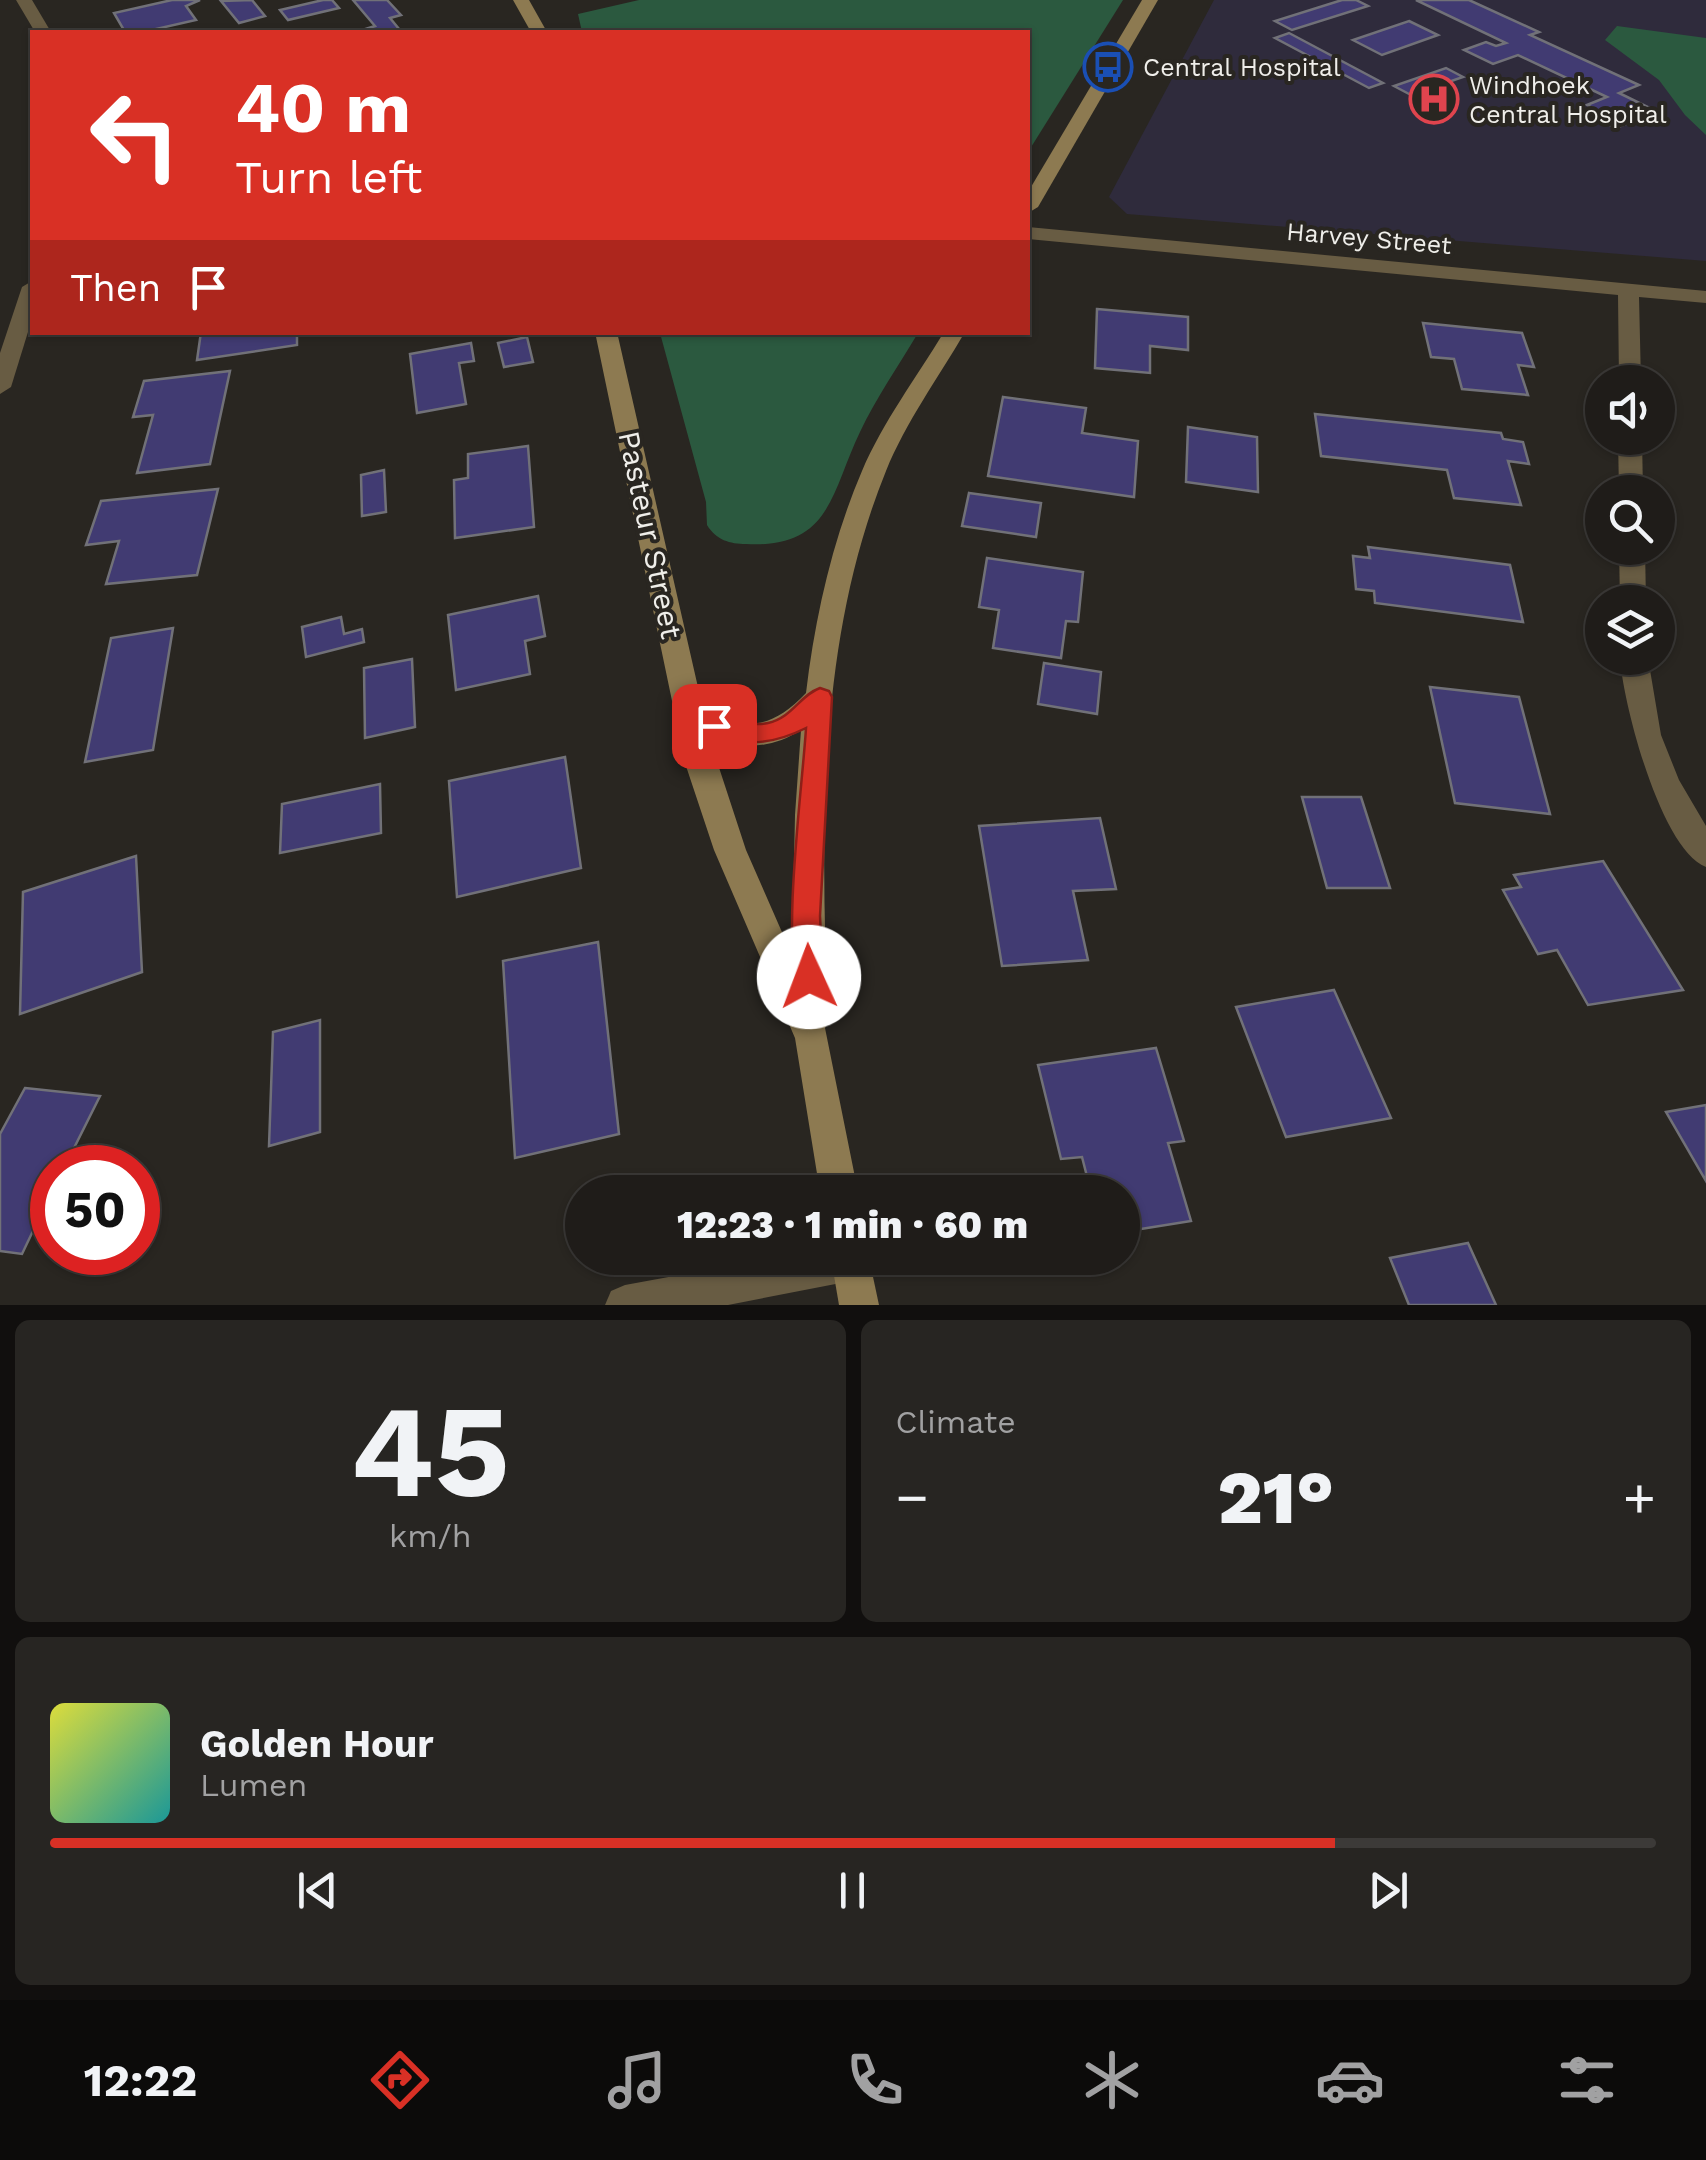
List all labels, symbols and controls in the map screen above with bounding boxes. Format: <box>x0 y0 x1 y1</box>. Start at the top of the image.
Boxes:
bus stop icon: Central Hospital <box>1082 41 1134 93</box>
place label: Central Hospital <box>1143 53 1341 82</box>
text: 40 m <box>235 67 411 149</box>
icon: left <box>70 70 200 200</box>
place label: Windhoek Central Hospital <box>1469 71 1667 129</box>
hospital icon: Windhoek Central Hospital <box>1408 73 1460 125</box>
text: Turn left <box>235 151 422 204</box>
street label: Harvey Street <box>1285 217 1453 260</box>
icon: arrive <box>181 260 236 315</box>
text: Then <box>70 266 161 310</box>
map controls <box>1585 365 1675 675</box>
button: sound <box>1585 365 1675 455</box>
street label: Pasteur Street <box>611 428 690 642</box>
button: search <box>1585 475 1675 565</box>
button: layers <box>1585 585 1675 675</box>
pin <box>672 684 757 769</box>
icon: arrive <box>687 699 742 754</box>
position arrow <box>757 925 861 1029</box>
speed limit sign: 50 <box>30 1145 160 1275</box>
text: 12:23 · 1 min · 60 m <box>677 1203 1028 1247</box>
text: 45 <box>350 1375 510 1528</box>
text: Climate <box>896 1403 1016 1441</box>
text: 21° <box>1217 1453 1334 1541</box>
text: − <box>896 1465 929 1529</box>
text: + <box>1623 1465 1656 1529</box>
text: km/h <box>389 1517 471 1555</box>
text: Golden Hour <box>200 1722 434 1766</box>
text: Lumen <box>200 1766 307 1804</box>
icon: previous <box>290 1863 345 1918</box>
icon: pause <box>825 1863 880 1918</box>
icon: next <box>1361 1863 1416 1918</box>
icon: directions <box>365 2045 435 2115</box>
icon: music <box>602 2045 672 2115</box>
icon: phone <box>840 2045 910 2115</box>
icon: climate <box>1077 2045 1147 2115</box>
icon: car <box>1315 2045 1385 2115</box>
icon: filters <box>1552 2045 1622 2115</box>
text: 12:22 <box>84 2054 197 2107</box>

